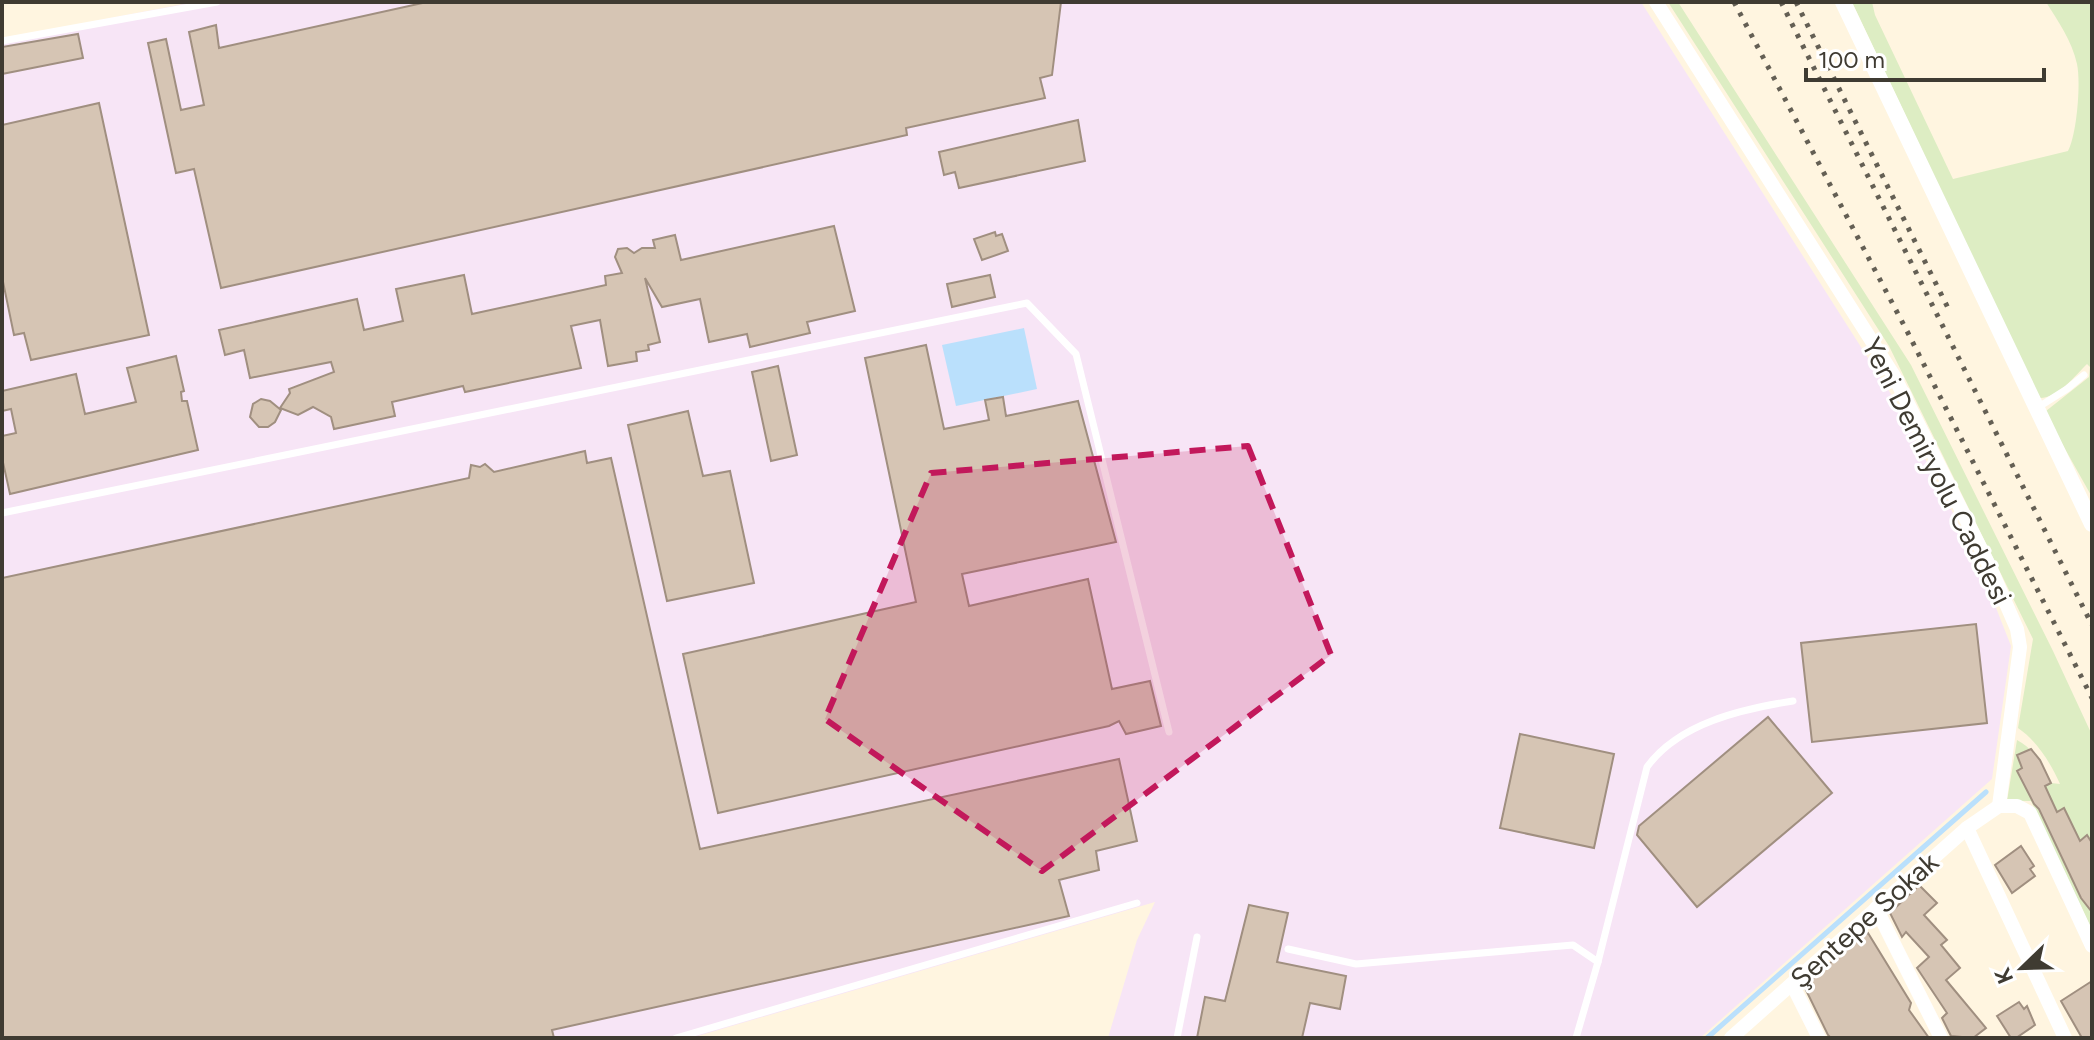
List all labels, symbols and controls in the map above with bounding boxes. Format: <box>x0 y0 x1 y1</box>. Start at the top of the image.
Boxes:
scale bar <box>1806 32 2044 82</box>
text: 100 m <box>1818 45 1885 74</box>
street label: Yeni Demiryolu Caddesi <box>1855 332 2019 610</box>
street label: Şentepe Sokak <box>1783 844 1945 995</box>
north arrow <box>1982 928 2062 1008</box>
text: K <box>1989 963 2019 988</box>

